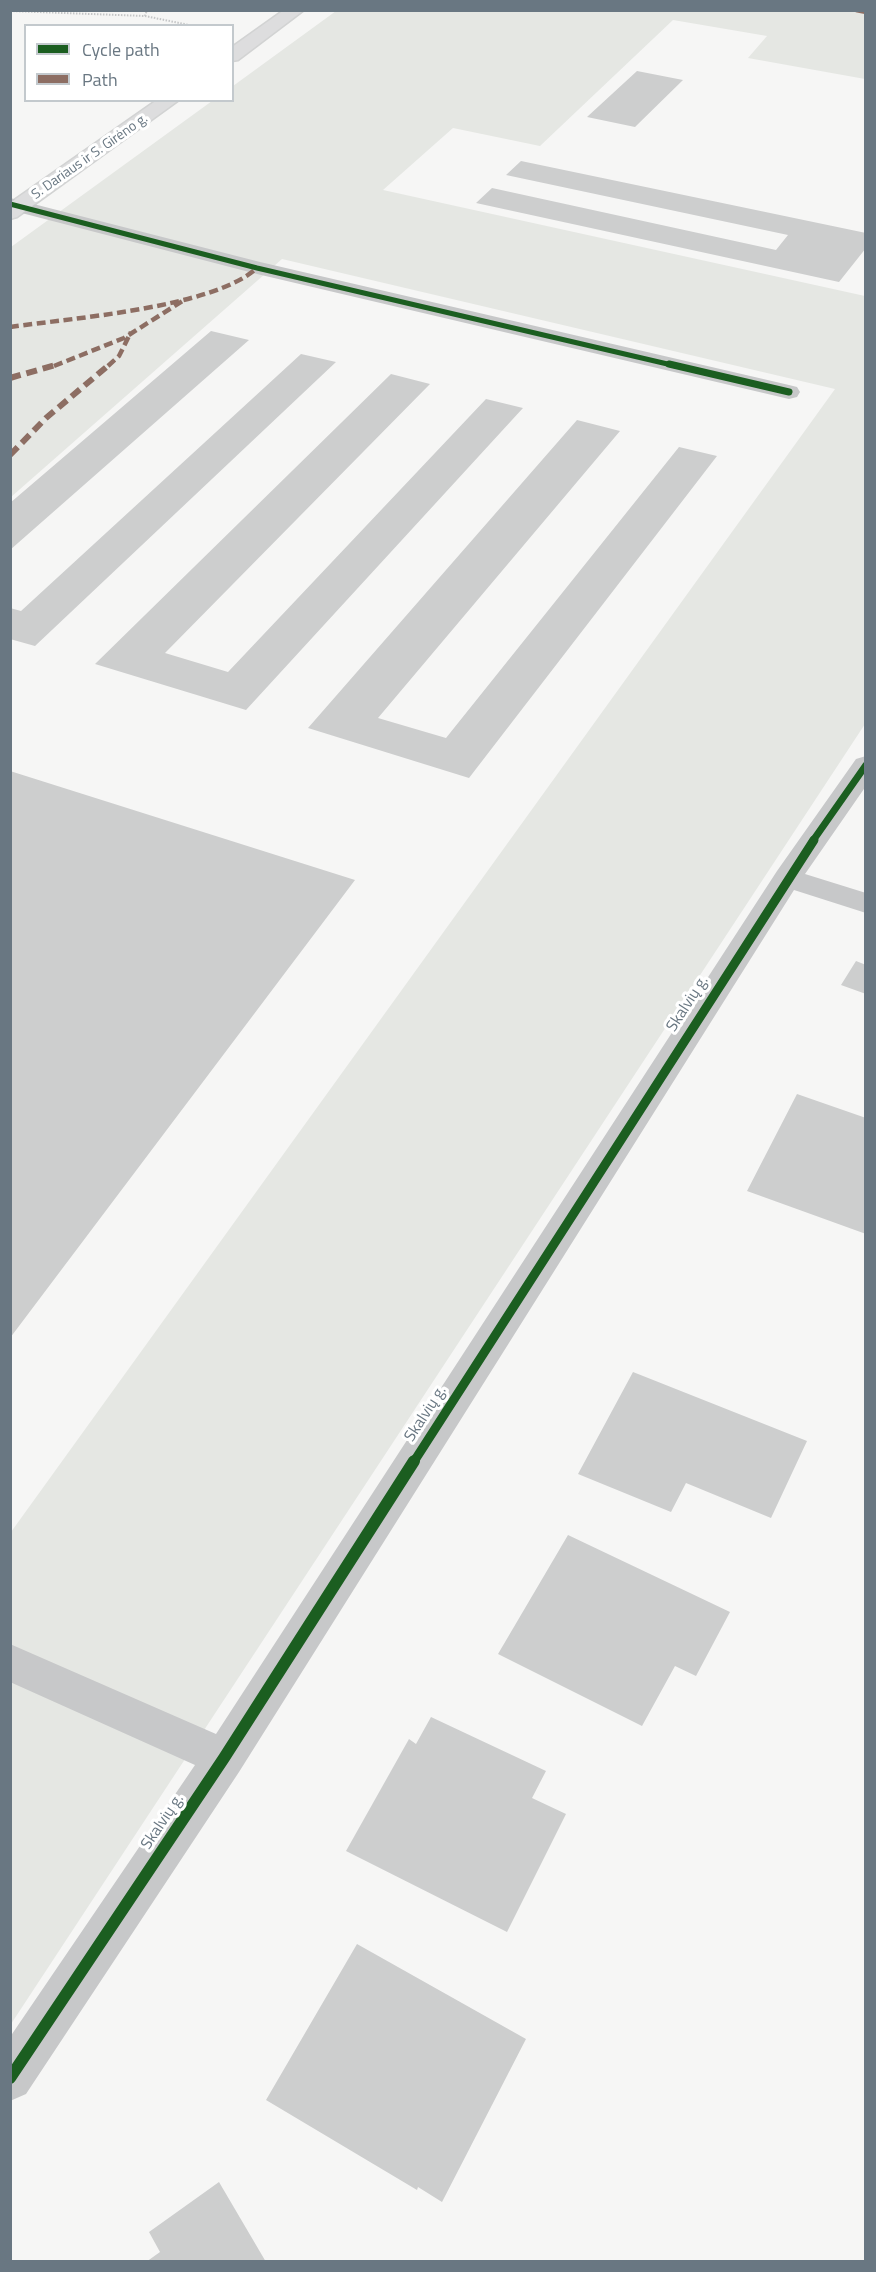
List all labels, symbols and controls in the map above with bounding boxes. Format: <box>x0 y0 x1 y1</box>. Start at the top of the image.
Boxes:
legend <box>24 24 234 102</box>
text: Cycle path <box>82 36 160 63</box>
text: Path <box>82 66 118 93</box>
street label: S. Dariaus ir S. Girėno g. <box>29 111 151 203</box>
street label: Skalvių g. <box>663 972 713 1036</box>
street label: Skalvių g. <box>401 1382 451 1446</box>
street label: Skalvių g. <box>137 1791 189 1853</box>

